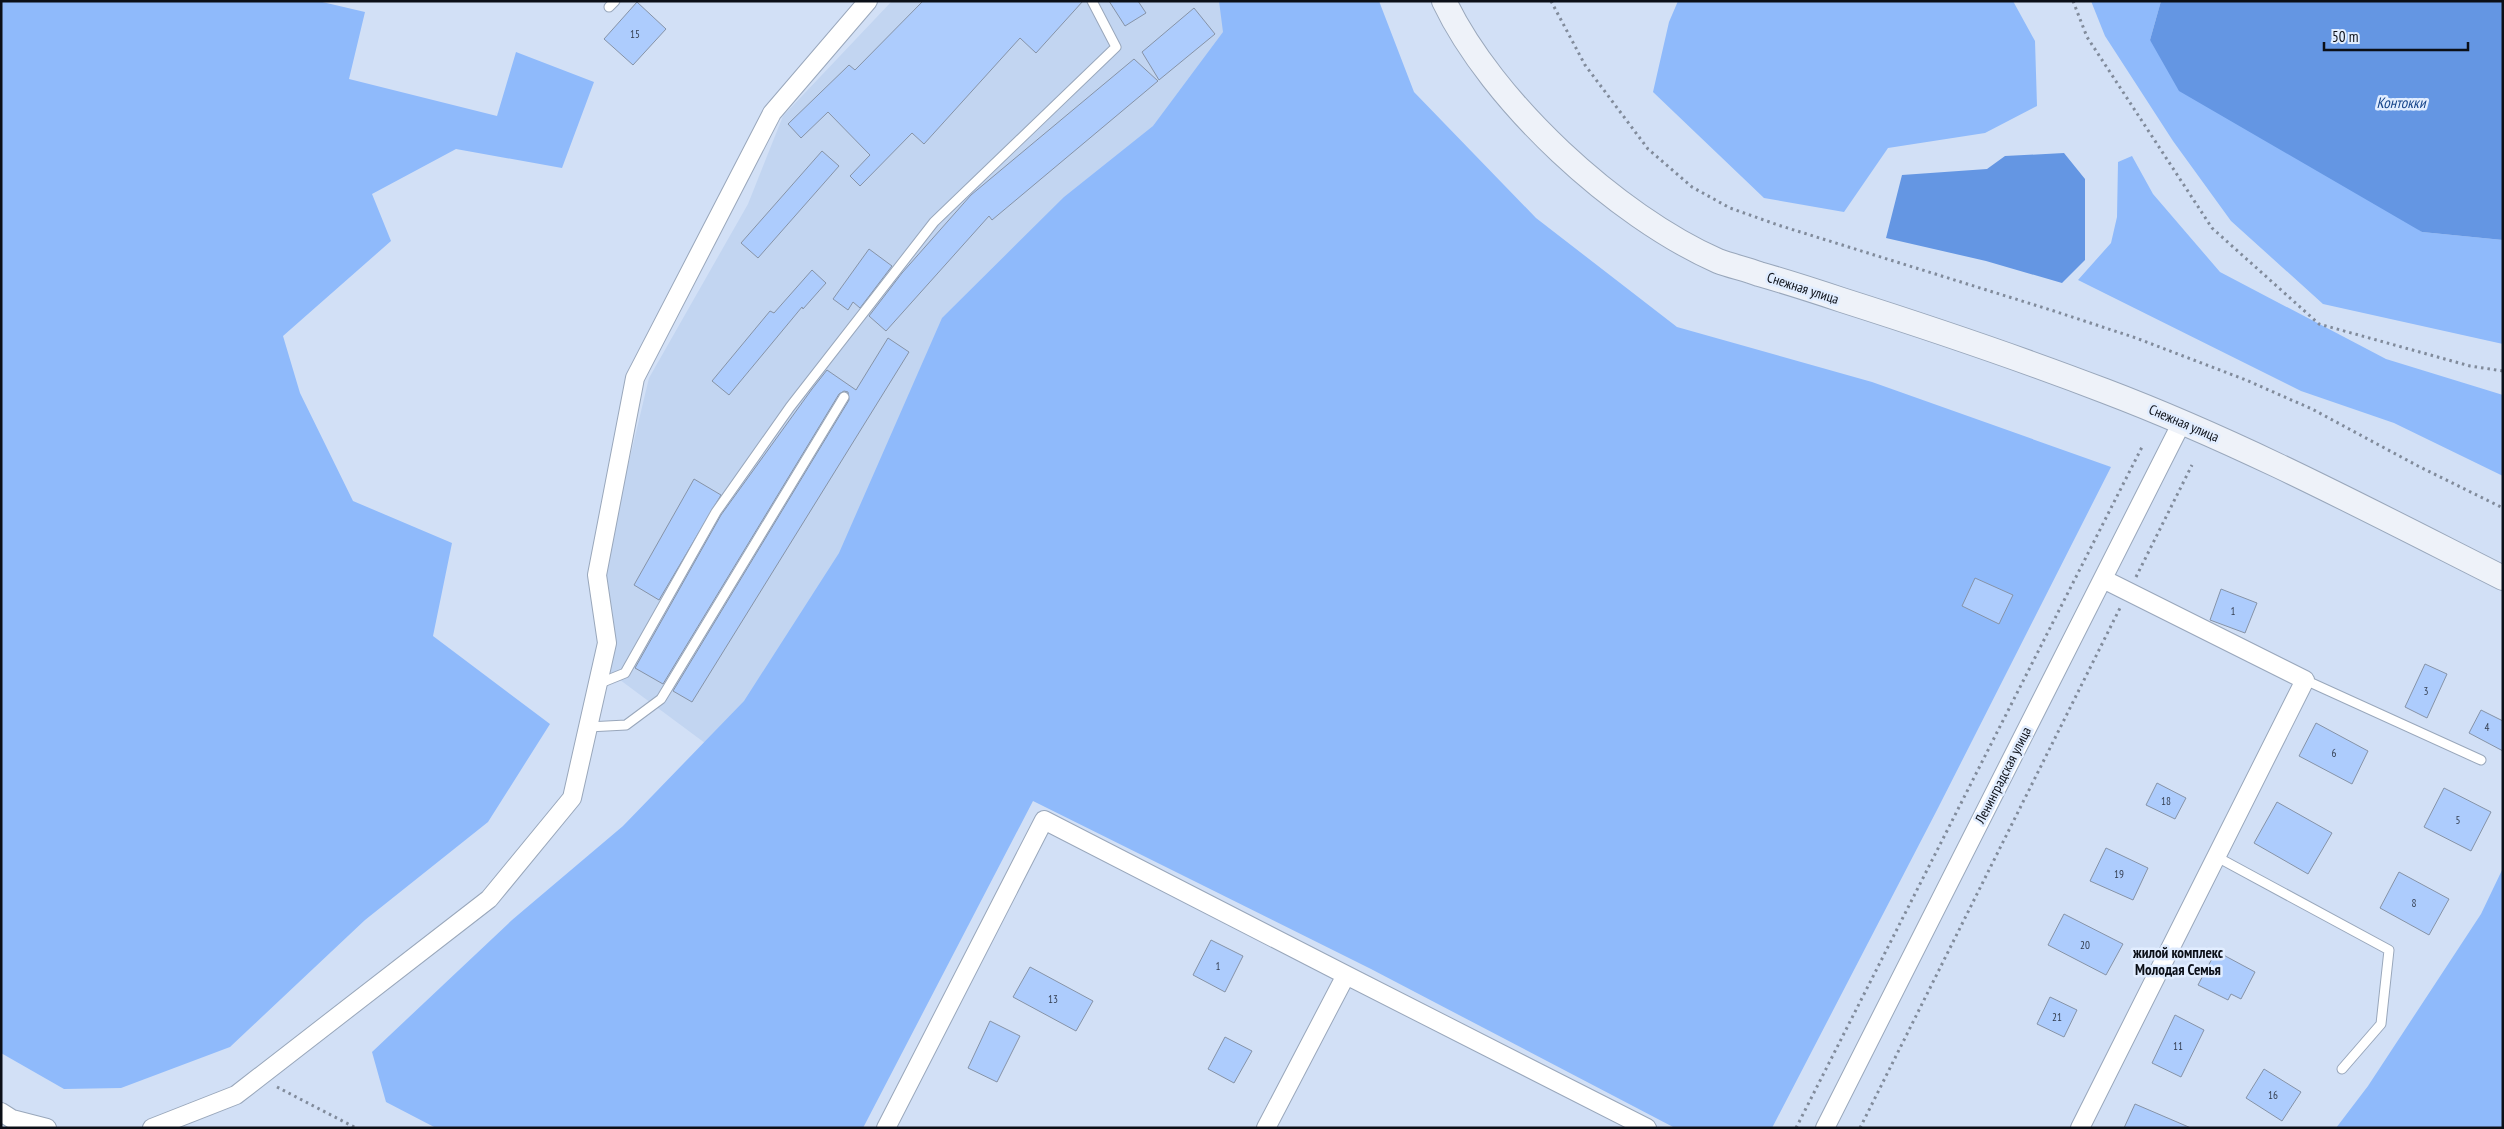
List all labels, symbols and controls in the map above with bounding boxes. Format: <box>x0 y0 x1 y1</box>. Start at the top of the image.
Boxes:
scale bar <box>2324 20 2468 52</box>
house number: 15 <box>630 27 640 41</box>
text: 50 m <box>2332 27 2358 46</box>
water label: Контокки <box>2377 93 2427 112</box>
street label: Снежная улица <box>1765 268 1841 308</box>
street label: Снежная улица <box>2146 400 2222 446</box>
house number: 1 <box>2231 604 2236 618</box>
house number: 3 <box>2424 684 2429 698</box>
house number: 4 <box>2485 720 2490 734</box>
street label: Ленинградская улица <box>1970 724 2035 827</box>
house number: 6 <box>2332 746 2337 760</box>
house number: 18 <box>2161 794 2171 808</box>
house number: 5 <box>2456 813 2461 827</box>
house number: 19 <box>2114 867 2124 881</box>
house number: 8 <box>2412 896 2417 910</box>
house number: 20 <box>2080 938 2090 952</box>
district label: жилой комплекс Молодая Семья <box>2132 943 2224 979</box>
house number: 1 <box>1216 959 1221 973</box>
house number: 13 <box>1048 992 1058 1006</box>
house number: 21 <box>2052 1010 2062 1024</box>
house number: 11 <box>2173 1039 2183 1053</box>
house number: 16 <box>2268 1088 2278 1102</box>

